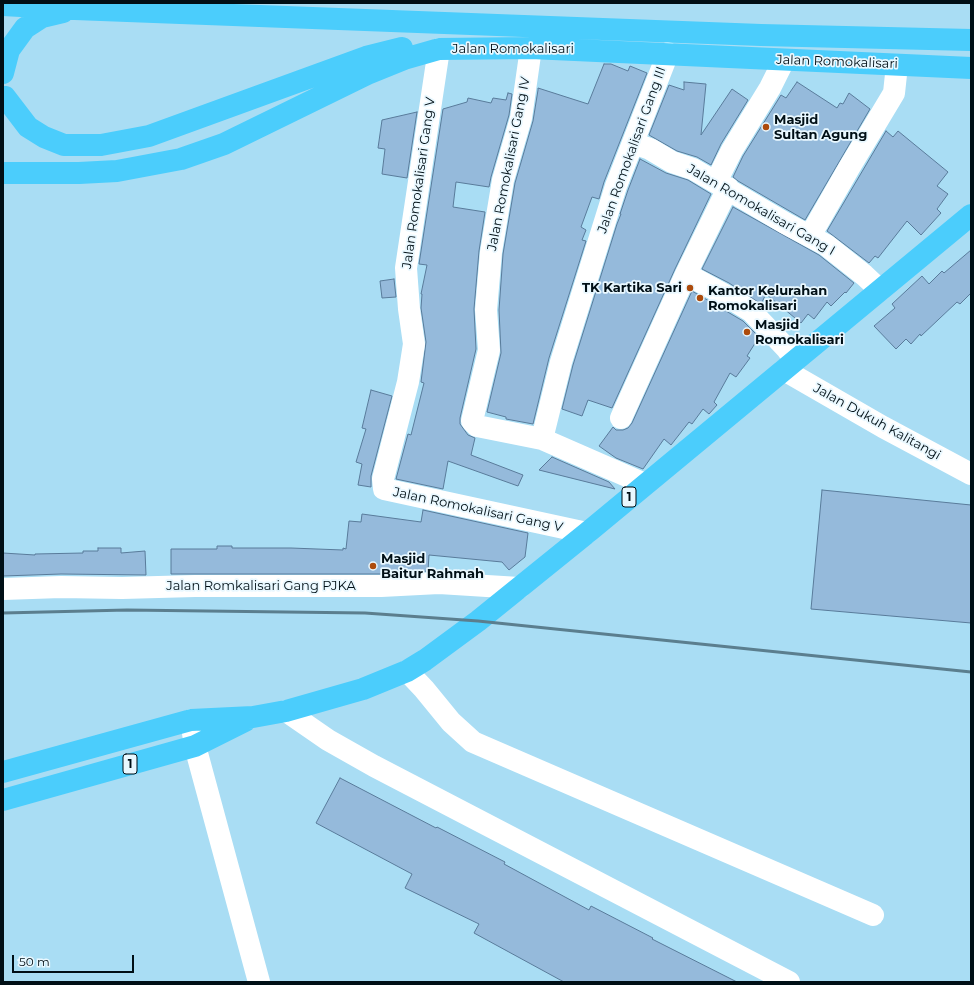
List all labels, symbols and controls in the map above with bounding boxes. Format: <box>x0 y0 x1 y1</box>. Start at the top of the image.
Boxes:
street label: Jalan Romokalisari <box>452 41 574 57</box>
street label: Jalan Romokalisari <box>776 52 898 72</box>
street label: Jalan Romokalisari Gang III <box>595 65 669 235</box>
street label: Jalan Romokalisari Gang IV <box>484 76 534 252</box>
street label: Jalan Romokalisari Gang V <box>399 96 439 270</box>
place label: Masjid Sultan Agung <box>774 112 867 143</box>
marker: Masjid Sultan Agung <box>761 122 771 132</box>
street label: Jalan Romokalisari Gang I <box>684 161 838 259</box>
place label: TK Kartika Sari <box>582 280 682 296</box>
marker: TK Kartika Sari <box>685 283 695 293</box>
place label: Kantor Kelurahan Romokalisari <box>708 283 827 314</box>
marker: Kantor Kelurahan Romokalisari <box>695 293 705 303</box>
place label: Masjid Romokalisari <box>755 317 844 348</box>
marker: Masjid Romokalisari <box>742 327 752 337</box>
street label: Jalan Dukuh Kalitangi <box>811 380 943 464</box>
street label: Jalan Romokalisari Gang V <box>392 484 564 536</box>
road number: 1 <box>622 487 636 507</box>
place label: Masjid Baitur Rahmah <box>381 551 484 582</box>
marker: Masjid Baitur Rahmah <box>368 561 378 571</box>
street label: Jalan Romkalisari Gang PJKA <box>166 578 356 594</box>
road number: 1 <box>123 754 137 774</box>
scale bar <box>14 947 136 973</box>
text: 50 m <box>19 954 50 969</box>

